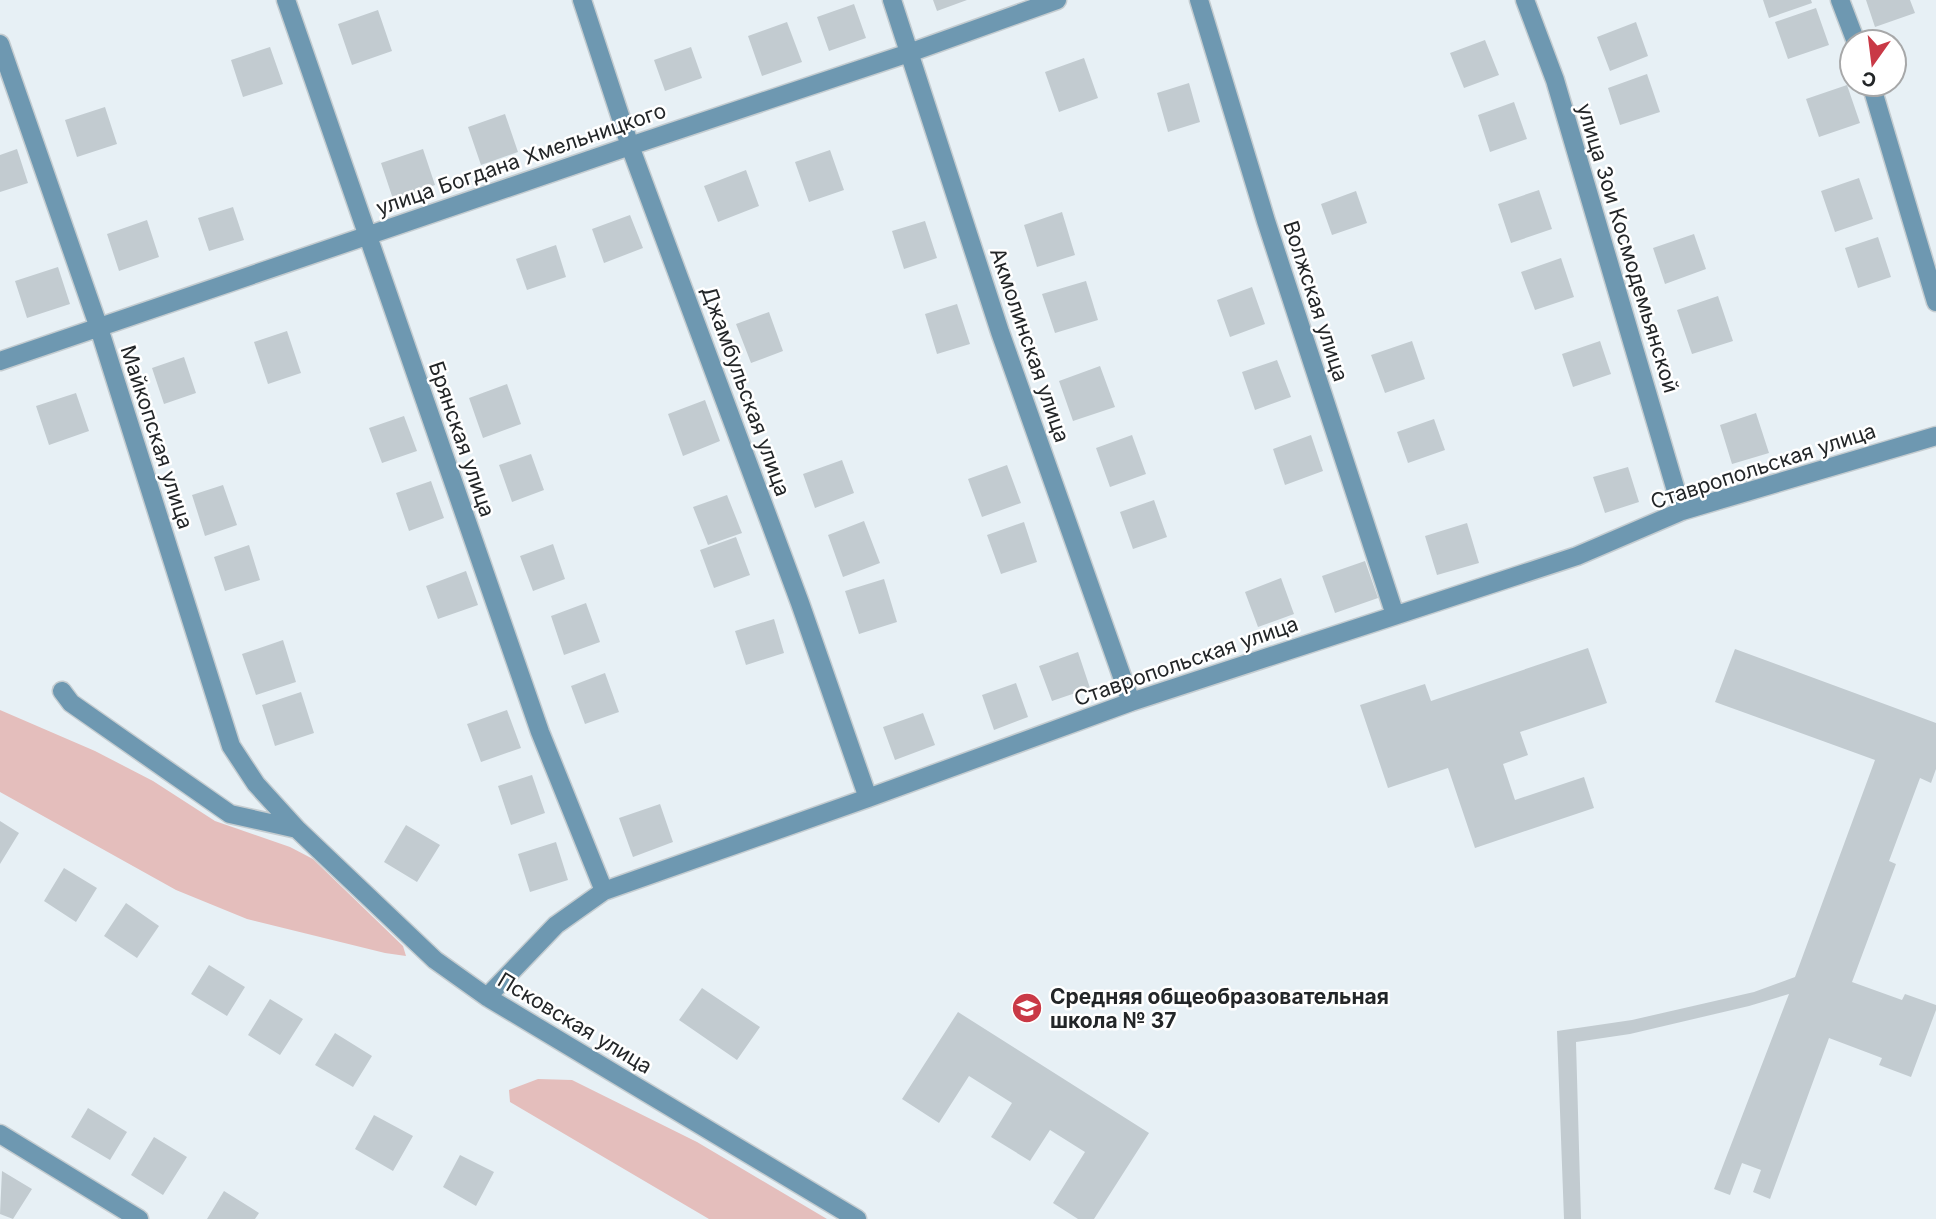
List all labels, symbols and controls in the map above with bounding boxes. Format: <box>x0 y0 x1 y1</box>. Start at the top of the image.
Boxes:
north arrow <box>1838 28 1908 98</box>
text: С <box>1859 66 1879 92</box>
street label: улица Богдана Хмельницкого <box>373 98 669 220</box>
street label: улица Зои Космодемьянской <box>1572 100 1684 396</box>
street label: Волжская улица <box>1278 218 1354 384</box>
street label: Акмолинская улица <box>985 245 1075 445</box>
street label: Джамбульская улица <box>696 283 796 499</box>
street label: Майкопская улица <box>116 342 198 532</box>
street label: Брянская улица <box>424 358 500 520</box>
street label: Ставропольская улица <box>1647 418 1879 514</box>
street label: Ставропольская улица <box>1071 611 1301 711</box>
street label: Псковская улица <box>493 967 657 1079</box>
place label: Средняя общеобразовательная школа № 37 <box>1050 984 1389 1033</box>
school or university icon: Средняя общеобразовательная школа № 37 <box>1010 991 1044 1025</box>

